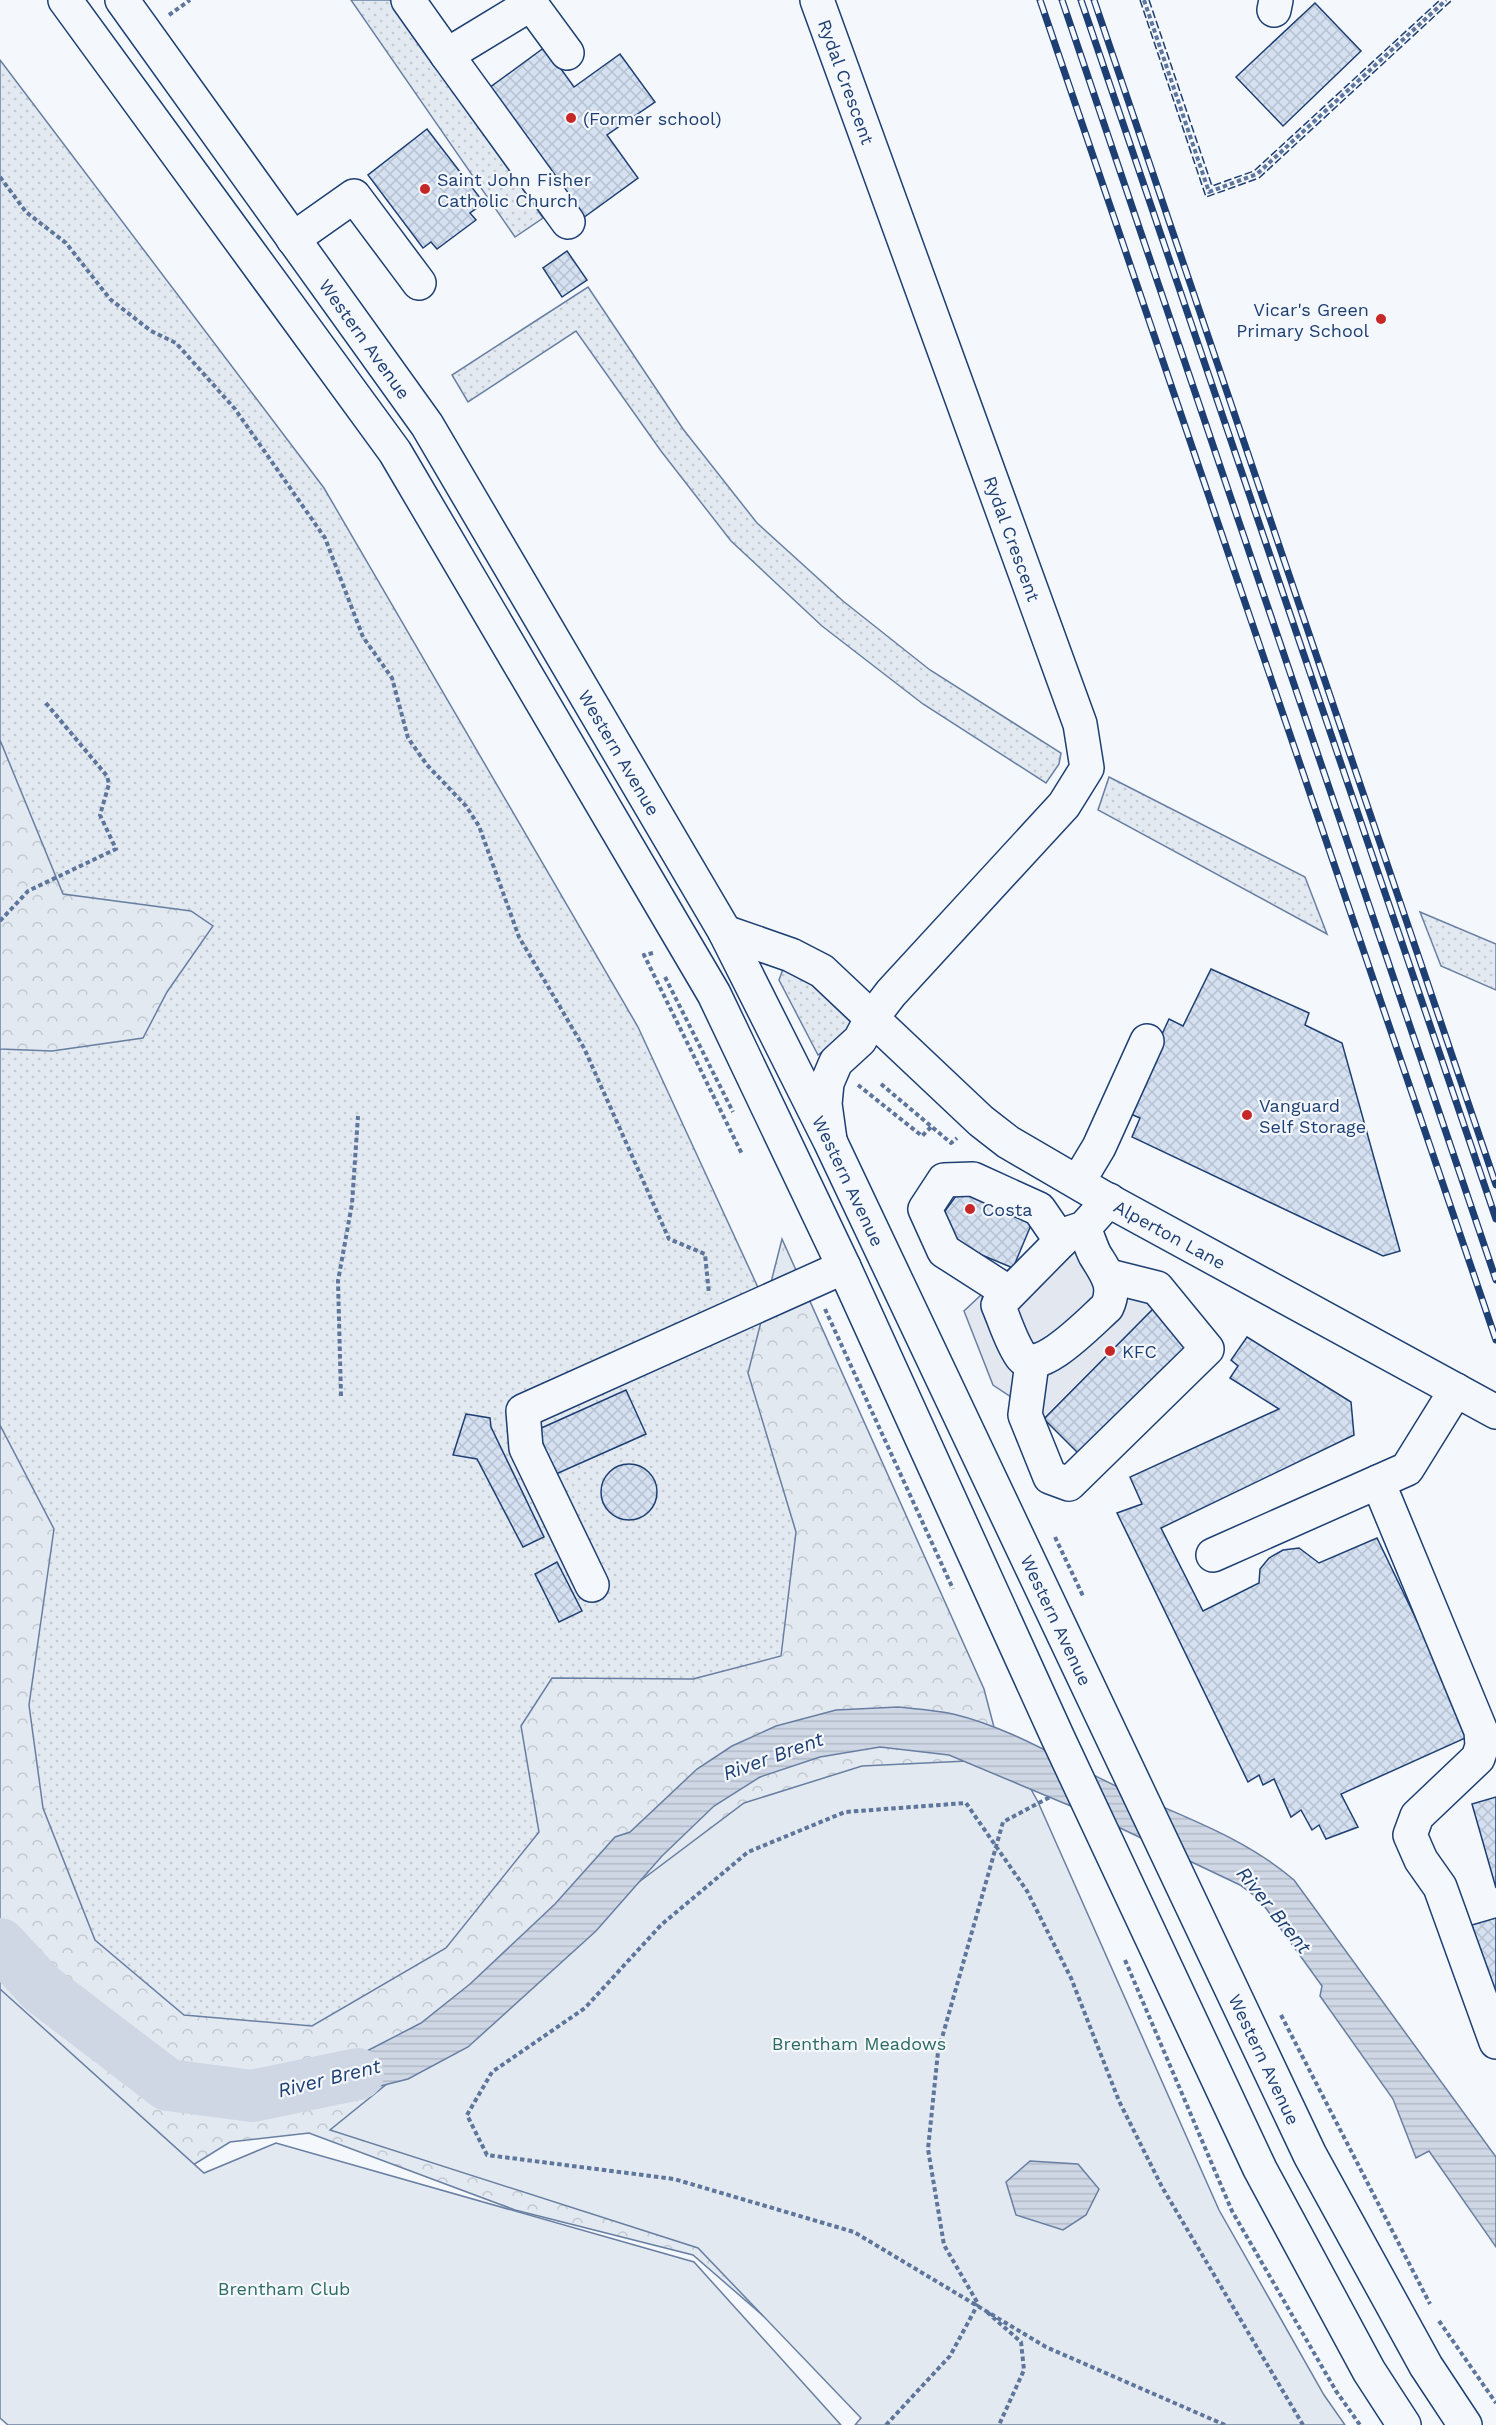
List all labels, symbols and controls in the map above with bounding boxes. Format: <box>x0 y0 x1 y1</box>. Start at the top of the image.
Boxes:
street label: Rydal Crescent <box>814 16 879 148</box>
place label: (Former school) <box>583 108 722 129</box>
marker: (Former school) <box>564 111 578 125</box>
place label: Saint John Fisher Catholic Church <box>437 169 591 211</box>
marker: Saint John Fisher Catholic Church <box>418 182 432 196</box>
street label: Western Avenue <box>315 275 415 403</box>
place label: Vicar's Green Primary School <box>1236 299 1369 341</box>
marker: Vicar's Green Primary School <box>1374 312 1388 326</box>
street label: Rydal Crescent <box>980 473 1045 604</box>
street label: Western Avenue <box>574 686 665 819</box>
place label: Vanguard Self Storage <box>1259 1095 1366 1137</box>
marker: Vanguard Self Storage <box>1240 1108 1254 1122</box>
street label: Western Avenue <box>808 1112 889 1249</box>
street label: Alperton Lane <box>1111 1195 1230 1273</box>
place label: Costa <box>982 1199 1032 1220</box>
marker: Costa <box>963 1202 977 1216</box>
place label: KFC <box>1122 1341 1157 1362</box>
marker: KFC <box>1103 1344 1117 1358</box>
street label: Western Avenue <box>1017 1551 1097 1689</box>
water label: River Brent <box>719 1726 827 1785</box>
water label: River Brent <box>1232 1862 1317 1959</box>
street label: Western Avenue <box>1225 1990 1305 2128</box>
park label: Brentham Meadows <box>772 2033 946 2054</box>
water label: River Brent <box>275 2053 384 2102</box>
park label: Brentham Club <box>218 2278 350 2299</box>

